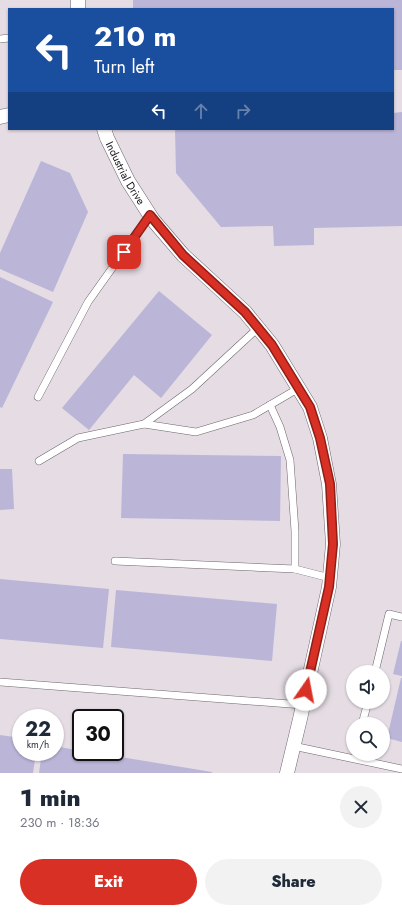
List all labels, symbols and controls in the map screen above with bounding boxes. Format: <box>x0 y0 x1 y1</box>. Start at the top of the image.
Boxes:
text: 210 m <box>94 16 177 57</box>
icon: left <box>28 24 80 76</box>
text: Turn left <box>94 54 154 80</box>
icon: left <box>148 100 170 122</box>
icon: ahead <box>190 100 212 122</box>
icon: right <box>232 100 254 122</box>
street label: Industrial Drive <box>102 139 149 208</box>
pin <box>107 235 141 269</box>
icon: arrive <box>113 241 135 263</box>
map controls <box>346 665 390 761</box>
button: sound <box>346 665 390 709</box>
position arrow <box>285 669 327 711</box>
speed limit sign: 30 <box>72 709 124 761</box>
text: 22 <box>25 715 51 744</box>
button: search <box>346 717 390 761</box>
text: km/h <box>27 737 49 752</box>
text: 1 min <box>20 780 81 815</box>
button: close <box>340 786 382 828</box>
text: 230 m · 18:36 <box>20 813 99 832</box>
button: Exit <box>20 859 197 905</box>
button: Share <box>205 859 382 905</box>

